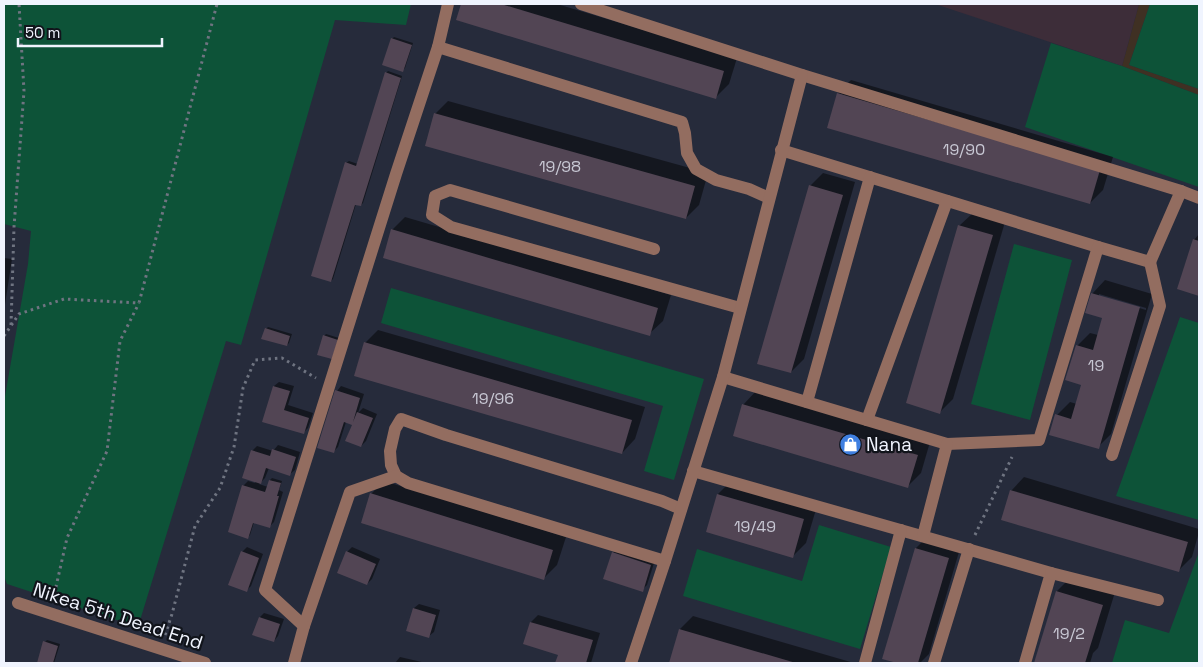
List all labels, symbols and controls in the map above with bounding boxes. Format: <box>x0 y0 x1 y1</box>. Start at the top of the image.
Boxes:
scale bar <box>18 15 161 47</box>
text: 50 m <box>25 23 60 42</box>
house number: 19/90 <box>943 139 985 160</box>
house number: 19/98 <box>539 156 581 177</box>
house number: 19 <box>1088 355 1104 376</box>
house number: 19/96 <box>472 388 514 409</box>
shop icon: Nana <box>838 432 862 456</box>
place label: Nana <box>866 432 912 457</box>
house number: 19/49 <box>734 516 776 537</box>
street label: Nikea 5th Dead End <box>30 577 206 655</box>
house number: 19/2 <box>1053 623 1085 644</box>

